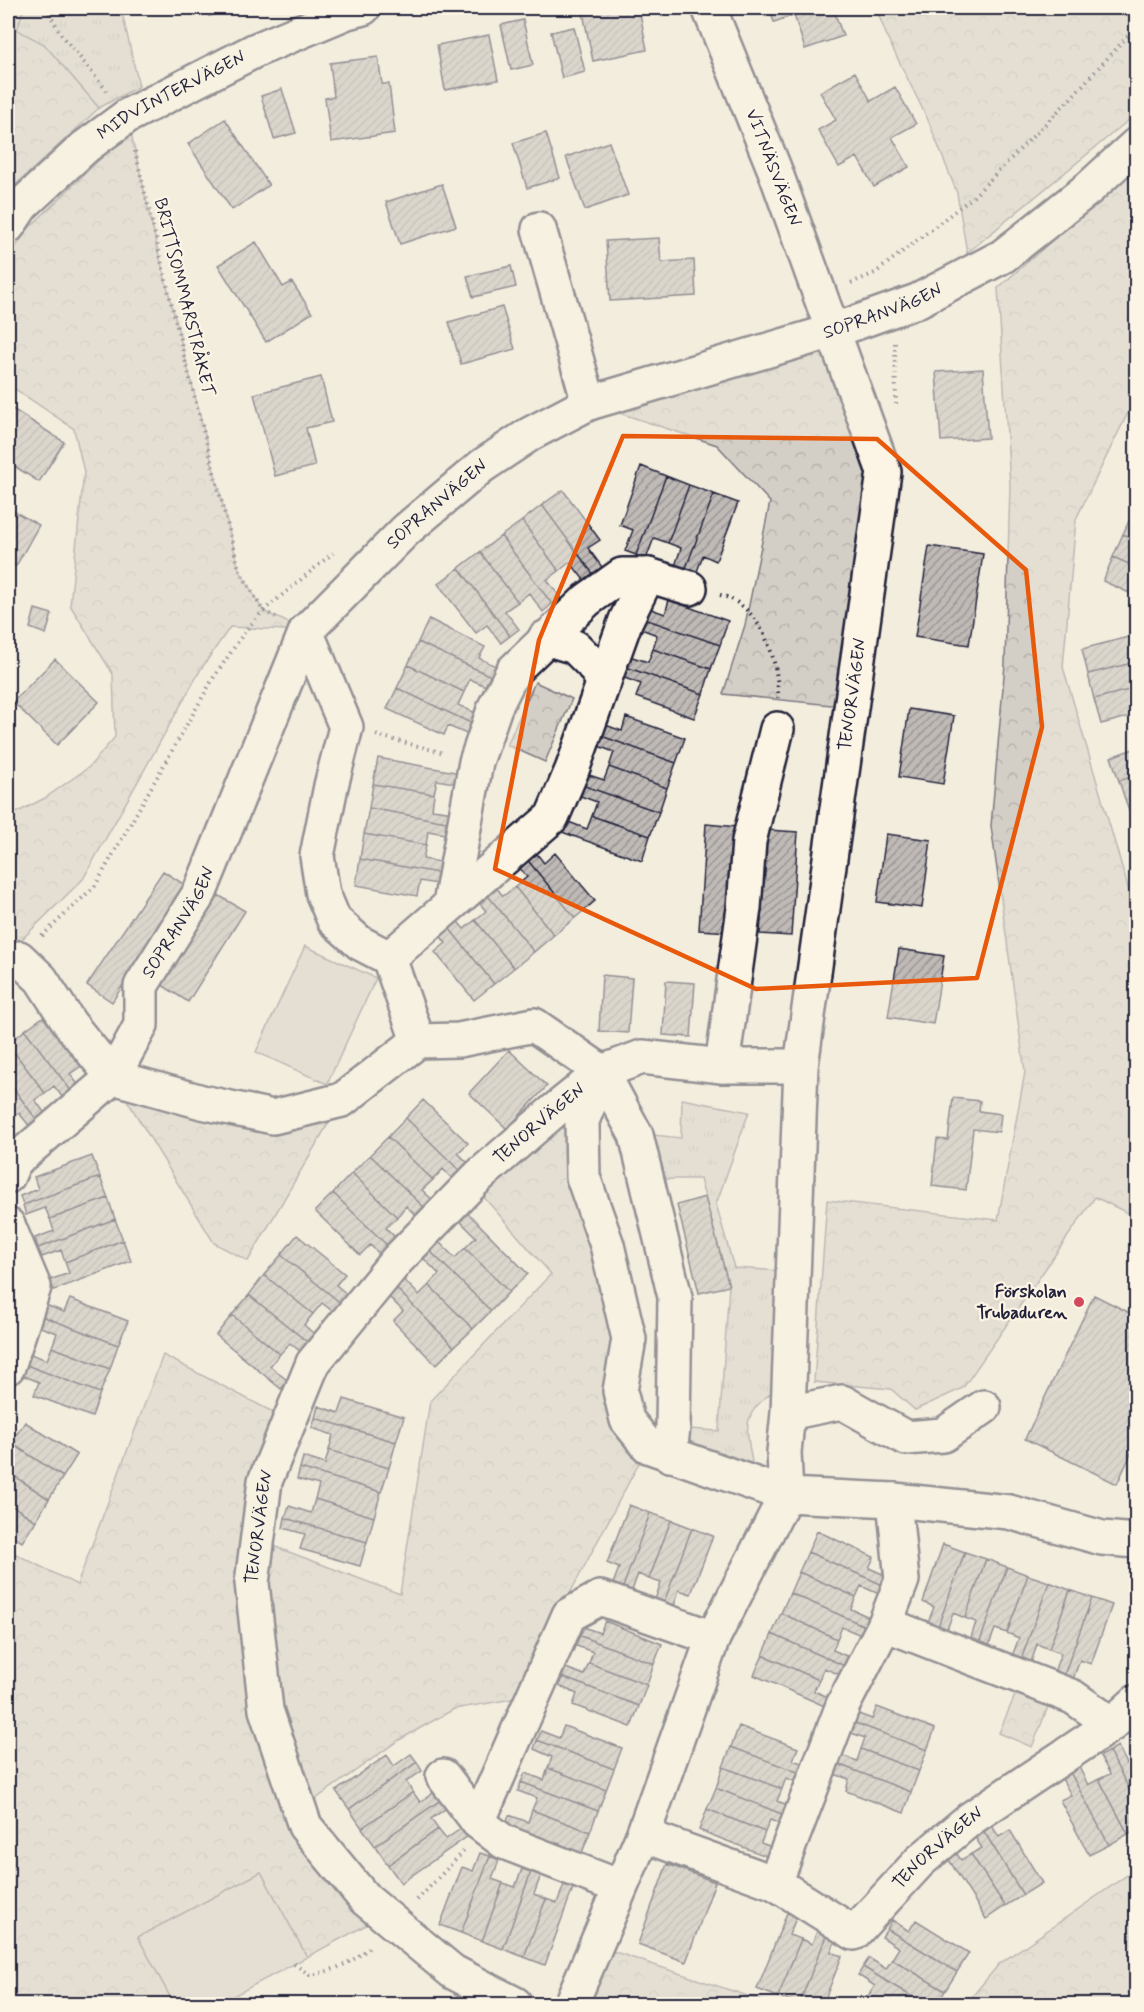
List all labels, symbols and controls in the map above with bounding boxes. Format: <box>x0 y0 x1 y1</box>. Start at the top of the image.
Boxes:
street label: MIDVINTERVÄGEN <box>92 45 250 146</box>
street label: VITNÄSVÄGEN <box>740 106 806 230</box>
street label: BRITTSOMMARSTRÅKET <box>148 196 220 399</box>
street label: SOPRANVÄGEN <box>820 278 947 345</box>
street label: SOPRANVÄGEN <box>381 454 493 555</box>
street label: TENORVÄGEN <box>833 636 873 753</box>
street label: SOPRANVÄGEN <box>137 863 221 983</box>
street label: TENORVÄGEN <box>488 1078 591 1170</box>
place label: Förskolan Trubaduren <box>977 1280 1068 1325</box>
marker: Förskolan Trubaduren <box>1072 1295 1086 1309</box>
street label: TENORVÄGEN <box>240 1467 280 1585</box>
street label: TENORVÄGEN <box>887 1802 988 1895</box>

